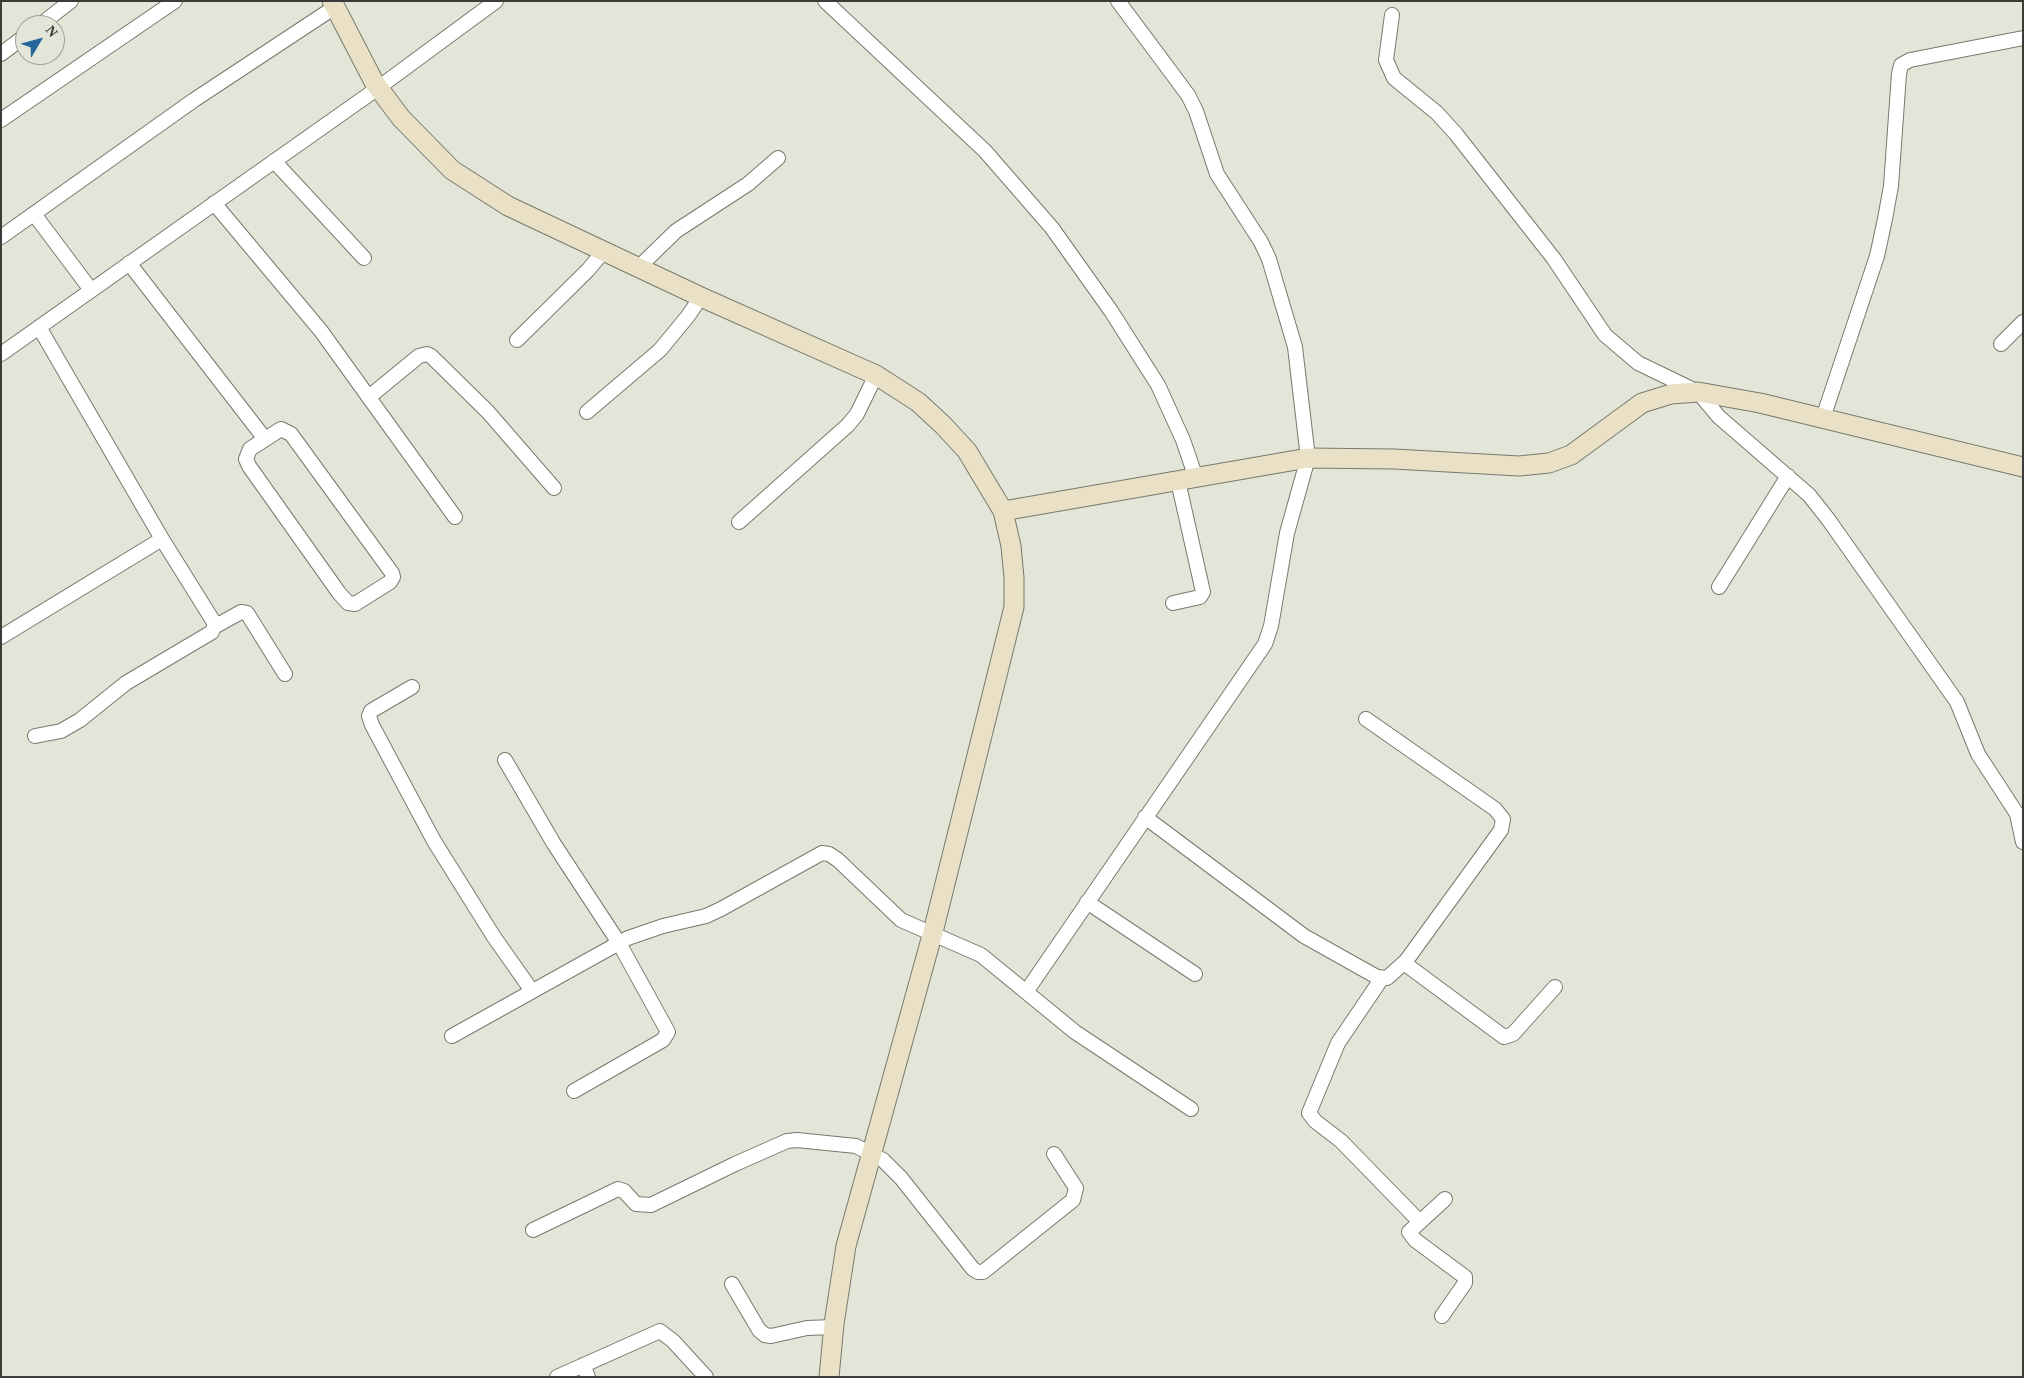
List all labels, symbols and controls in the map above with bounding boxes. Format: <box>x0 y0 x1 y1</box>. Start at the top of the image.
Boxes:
north arrow <box>15 15 65 65</box>
text: N <box>43 23 61 40</box>

